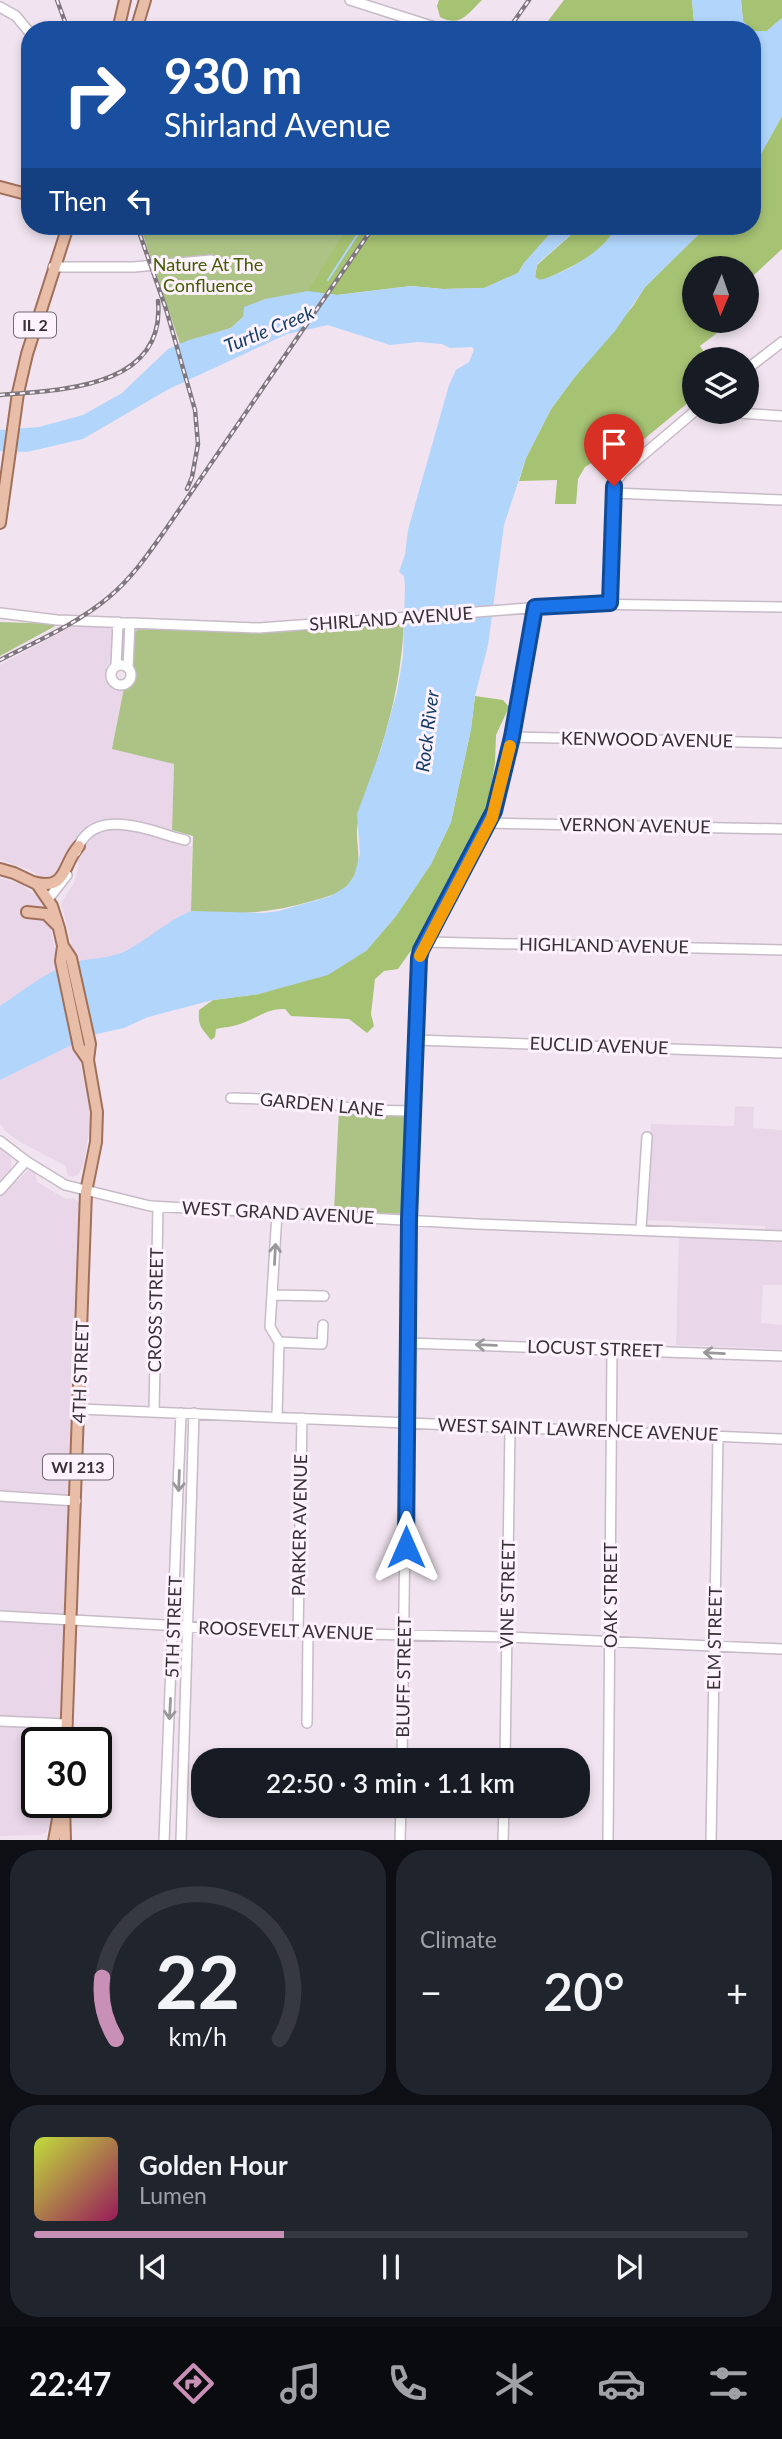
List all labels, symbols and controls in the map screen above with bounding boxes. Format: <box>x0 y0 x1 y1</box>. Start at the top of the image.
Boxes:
text: 930 m <box>164 46 302 104</box>
icon: right <box>49 49 140 140</box>
text: Shirland Avenue <box>164 105 391 144</box>
icon: left <box>121 182 159 220</box>
text: Then <box>49 185 107 217</box>
park label: Nature At The Confluence <box>153 253 263 296</box>
north arrow <box>682 256 760 332</box>
map controls <box>682 256 759 424</box>
water label: Turtle Creek <box>221 300 318 357</box>
road number: IL 2 <box>14 312 56 338</box>
button: layers <box>682 347 759 424</box>
pin <box>584 414 644 486</box>
icon: arrive <box>595 425 633 463</box>
street label: SHIRLAND AVENUE <box>308 601 473 635</box>
water label: Rock River <box>410 688 443 773</box>
street label: KENWOOD AVENUE <box>561 726 733 752</box>
street label: VERNON AVENUE <box>559 813 711 837</box>
street label: HIGHLAND AVENUE <box>519 933 689 957</box>
street label: EUCLID AVENUE <box>529 1032 669 1058</box>
street label: GARDEN LANE <box>259 1088 385 1120</box>
street label: WEST GRAND AVENUE <box>181 1196 375 1228</box>
one-way arrow <box>268 1243 281 1266</box>
street label: CROSS STREET <box>143 1247 167 1373</box>
street label: 4TH STREET <box>67 1320 93 1424</box>
street label: LOCUST STREET <box>527 1335 664 1361</box>
one-way arrow <box>475 1339 498 1352</box>
one-way arrow <box>703 1347 726 1360</box>
street label: WEST SAINT LAWRENCE AVENUE <box>437 1413 719 1445</box>
street label: PARKER AVENUE <box>287 1454 311 1596</box>
road number: WI 213 <box>43 1455 113 1480</box>
one-way arrow <box>172 1470 185 1493</box>
position arrow <box>369 1510 443 1584</box>
street label: VINE STREET <box>495 1539 519 1649</box>
street label: OAK STREET <box>599 1542 621 1648</box>
street label: 5TH STREET <box>160 1575 186 1679</box>
street label: ELM STREET <box>702 1585 726 1690</box>
street label: ROOSEVELT AVENUE <box>198 1616 374 1644</box>
street label: BLUFF STREET <box>391 1616 415 1738</box>
one-way arrow <box>164 1697 177 1720</box>
speed limit sign: 30 <box>21 1727 112 1818</box>
text: 22:50 · 3 min · 1.1 km <box>266 1767 515 1799</box>
text: Climate <box>420 1925 497 1953</box>
text: 22 <box>156 1937 240 2025</box>
text: 20° <box>543 1960 625 2022</box>
text: − <box>420 1969 442 2015</box>
text: + <box>726 1969 748 2015</box>
text: km/h <box>169 2020 227 2050</box>
text: Golden Hour <box>139 2149 288 2181</box>
text: Lumen <box>139 2181 207 2209</box>
icon: previous <box>134 2248 172 2286</box>
icon: pause <box>372 2248 410 2286</box>
icon: next <box>610 2248 648 2286</box>
icon: directions <box>169 2359 218 2408</box>
icon: music <box>276 2359 325 2408</box>
icon: phone <box>383 2359 432 2408</box>
icon: climate <box>490 2359 539 2408</box>
icon: car <box>597 2359 646 2408</box>
icon: filters <box>704 2359 753 2408</box>
text: 22:47 <box>29 2364 111 2403</box>

